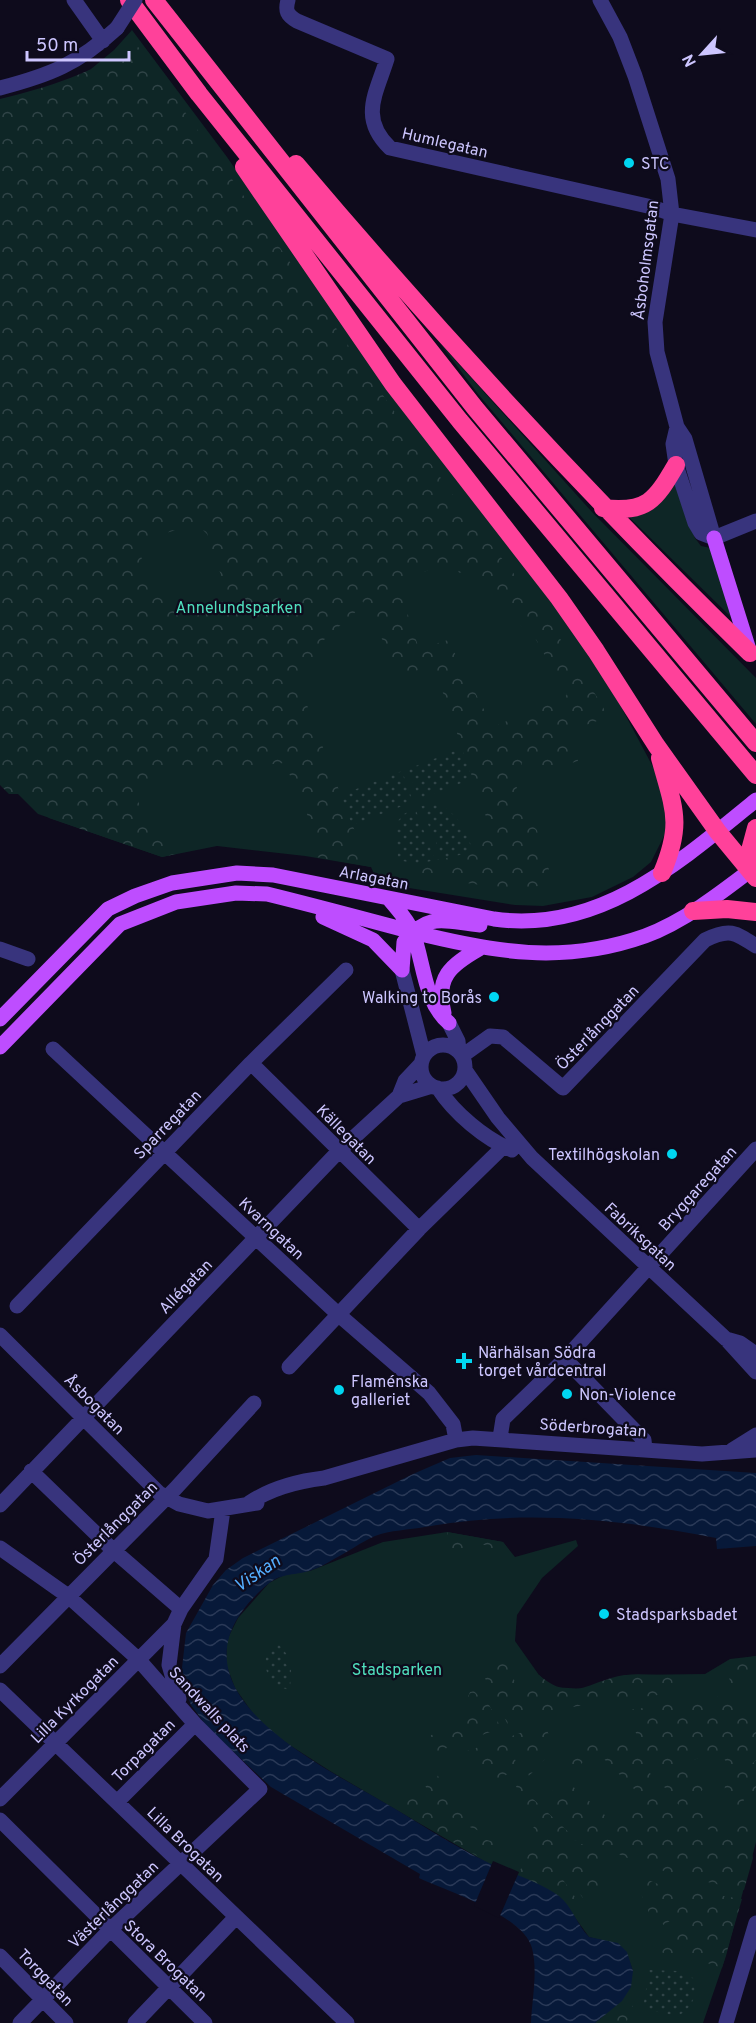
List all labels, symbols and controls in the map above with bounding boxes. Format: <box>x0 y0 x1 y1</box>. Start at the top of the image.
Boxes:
scale bar <box>27 24 129 62</box>
north arrow <box>672 24 732 84</box>
text: 50 m <box>36 35 78 58</box>
text: N <box>679 50 702 70</box>
street label: Humlegatan <box>400 124 490 164</box>
place label: STC <box>641 155 669 175</box>
marker: STC <box>622 156 636 170</box>
street label: Åsboholmsgatan <box>629 199 664 321</box>
park label: Annelundsparken <box>176 599 302 619</box>
street label: Arlagatan <box>337 862 410 896</box>
street label: Österlånggatan <box>551 980 644 1075</box>
place label: Walking to Borås <box>362 989 482 1009</box>
marker: Walking to Borås <box>487 990 501 1004</box>
street label: Sparregatan <box>130 1086 207 1164</box>
street label: Källegatan <box>311 1101 380 1170</box>
street label: Bryggaregatan <box>655 1143 742 1236</box>
place label: Textilhögskolan <box>548 1146 660 1166</box>
marker: Textilhögskolan <box>665 1147 679 1161</box>
street label: Kvarngatan <box>234 1194 308 1265</box>
street label: Fabriksgatan <box>599 1199 680 1276</box>
street label: Allégatan <box>155 1256 217 1319</box>
place label: Närhälsan Södra torget vårdcentral <box>478 1344 606 1382</box>
marker: Närhälsan Södra torget vårdcentral <box>455 1352 473 1370</box>
street label: Åsbogatan <box>59 1370 129 1440</box>
place label: Flaménska galleriet <box>351 1373 428 1411</box>
marker: Flaménska galleriet <box>332 1383 346 1397</box>
place label: Non-Violence <box>579 1386 676 1406</box>
marker: Non-Violence <box>560 1387 574 1401</box>
street label: Söderbrogatan <box>539 1415 647 1443</box>
street label: Österlånggatan <box>69 1477 163 1571</box>
water label: Viskan <box>230 1550 286 1598</box>
place label: Stadsparksbadet <box>616 1606 738 1626</box>
marker: Stadsparksbadet <box>597 1607 611 1621</box>
street label: Lilla Kyrkogatan <box>27 1652 124 1749</box>
park label: Stadsparken <box>352 1661 442 1681</box>
street label: Sandwalls plats <box>164 1663 254 1758</box>
street label: Torpagatan <box>108 1715 180 1787</box>
street label: Lilla Brogatan <box>142 1804 227 1887</box>
street label: Västerlånggatan <box>65 1857 164 1953</box>
street label: Stora Brogatan <box>119 1917 211 2006</box>
street label: Torggatan <box>12 1945 77 2011</box>

